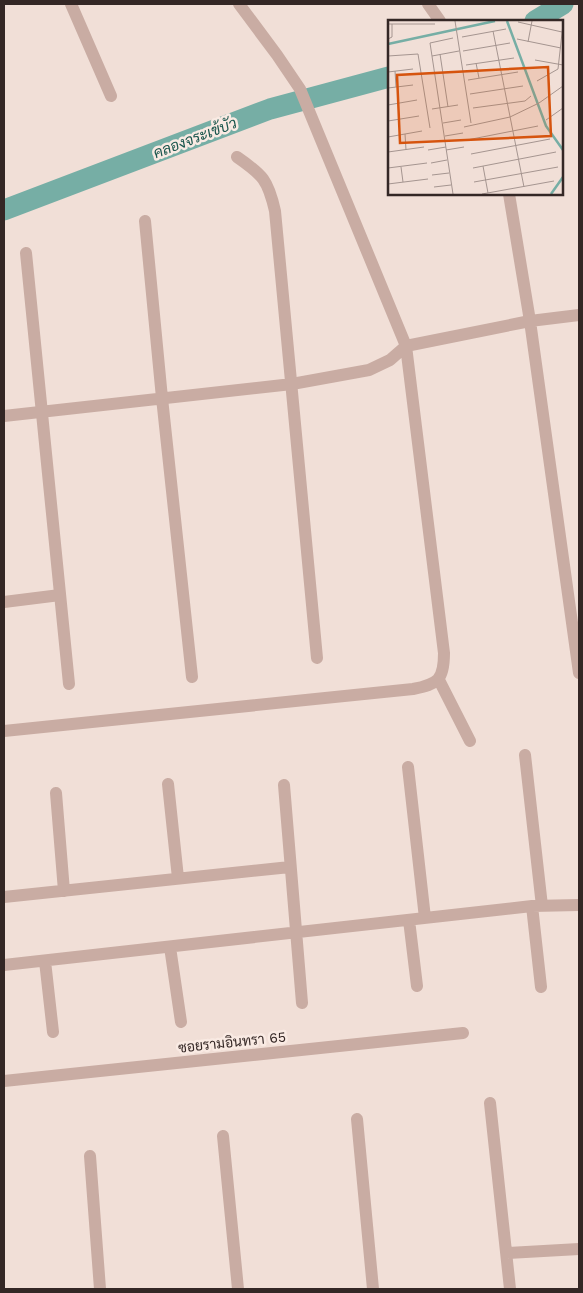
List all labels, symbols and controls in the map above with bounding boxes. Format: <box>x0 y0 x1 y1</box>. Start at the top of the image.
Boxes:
inset map <box>388 20 563 195</box>
water label: คลองจระเข้บัว <box>150 113 240 162</box>
street label: ซอยรามอินทรา 65 <box>177 1028 287 1056</box>

